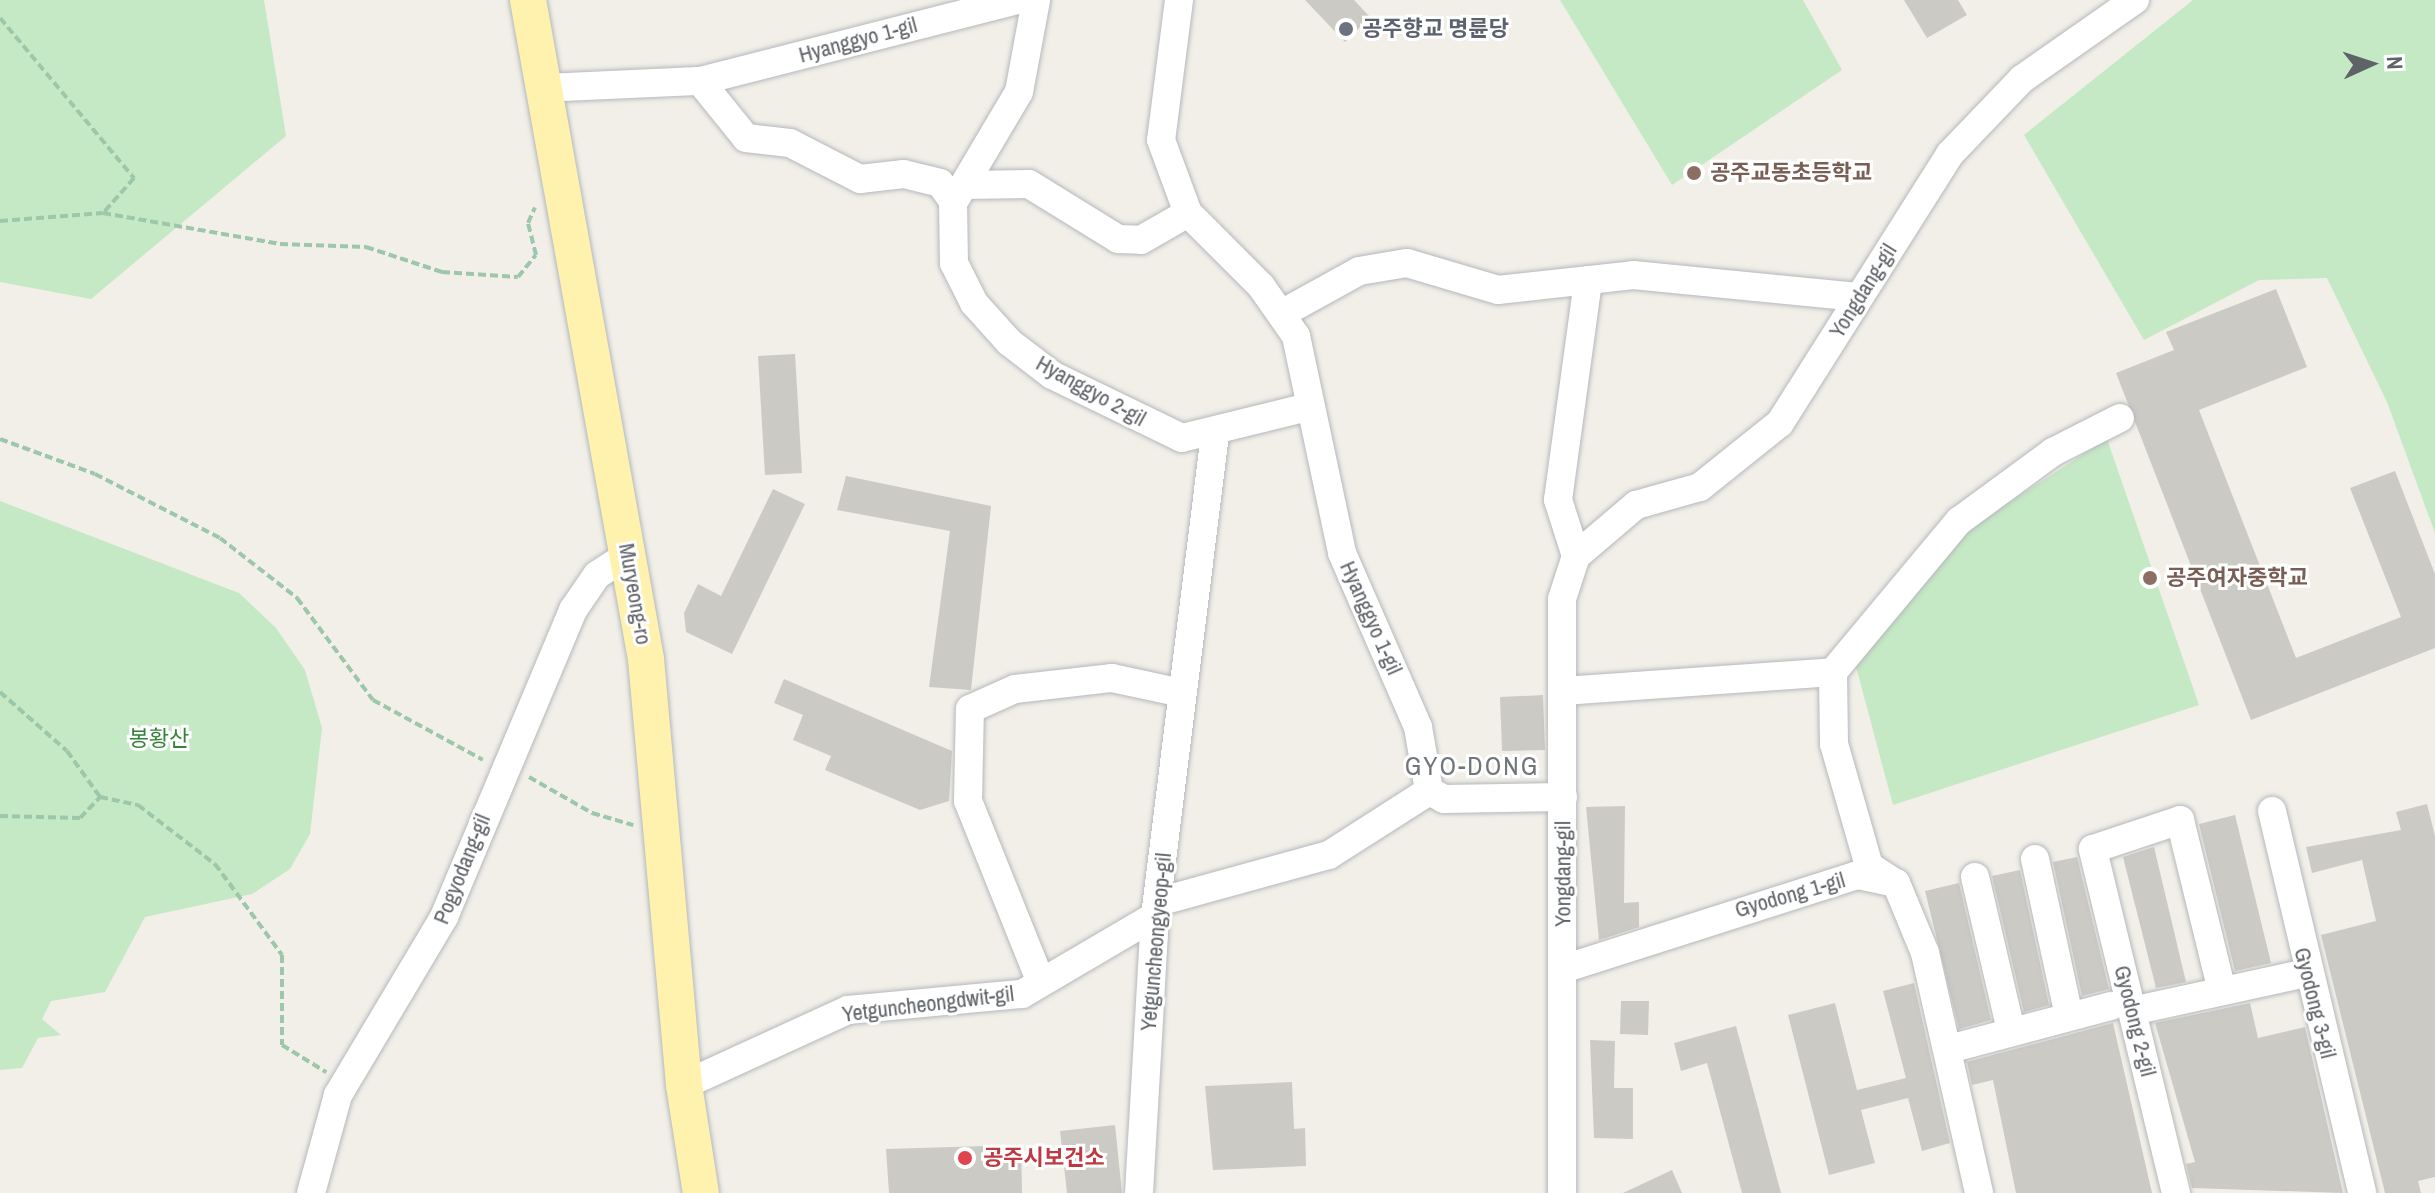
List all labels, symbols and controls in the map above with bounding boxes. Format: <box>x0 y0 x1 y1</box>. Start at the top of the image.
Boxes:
street label: Hyanggyo 1-gil <box>796 12 920 68</box>
place label: 공주향교 명륜당 <box>1362 16 1509 42</box>
marker: 공주향교 명륜당 <box>1337 20 1355 38</box>
north arrow <box>2331 24 2411 104</box>
text: N <box>2380 55 2410 70</box>
place label: 공주교동초등학교 <box>1710 160 1872 186</box>
marker: 공주교동초등학교 <box>1685 164 1703 182</box>
street label: Yongdang-gil <box>1824 239 1902 343</box>
street label: Hyanggyo 2-gil <box>1032 350 1150 432</box>
street label: Muryeong-ro <box>613 541 657 647</box>
street label: Hyanggyo 1-gil <box>1334 557 1408 679</box>
place label: 공주여자중학교 <box>2166 565 2308 591</box>
marker: 공주여자중학교 <box>2141 569 2159 587</box>
park label: 봉황산 <box>129 726 189 752</box>
district label: GYO-DONG <box>1405 750 1539 782</box>
street label: Pogyodang-gil <box>428 810 496 928</box>
street label: Yongdang-gil <box>1550 821 1576 927</box>
street label: Yetguncheongyeop-gil <box>1135 852 1177 1032</box>
street label: Gyodong 1-gil <box>1732 867 1848 923</box>
street label: Gyodong 3-gil <box>2288 945 2342 1061</box>
street label: Gyodong 2-gil <box>2108 963 2162 1079</box>
street label: Yetguncheongdwit-gil <box>840 980 1016 1028</box>
place label: 공주시보건소 <box>983 1145 1104 1171</box>
marker: 공주시보건소 <box>954 1147 976 1169</box>

